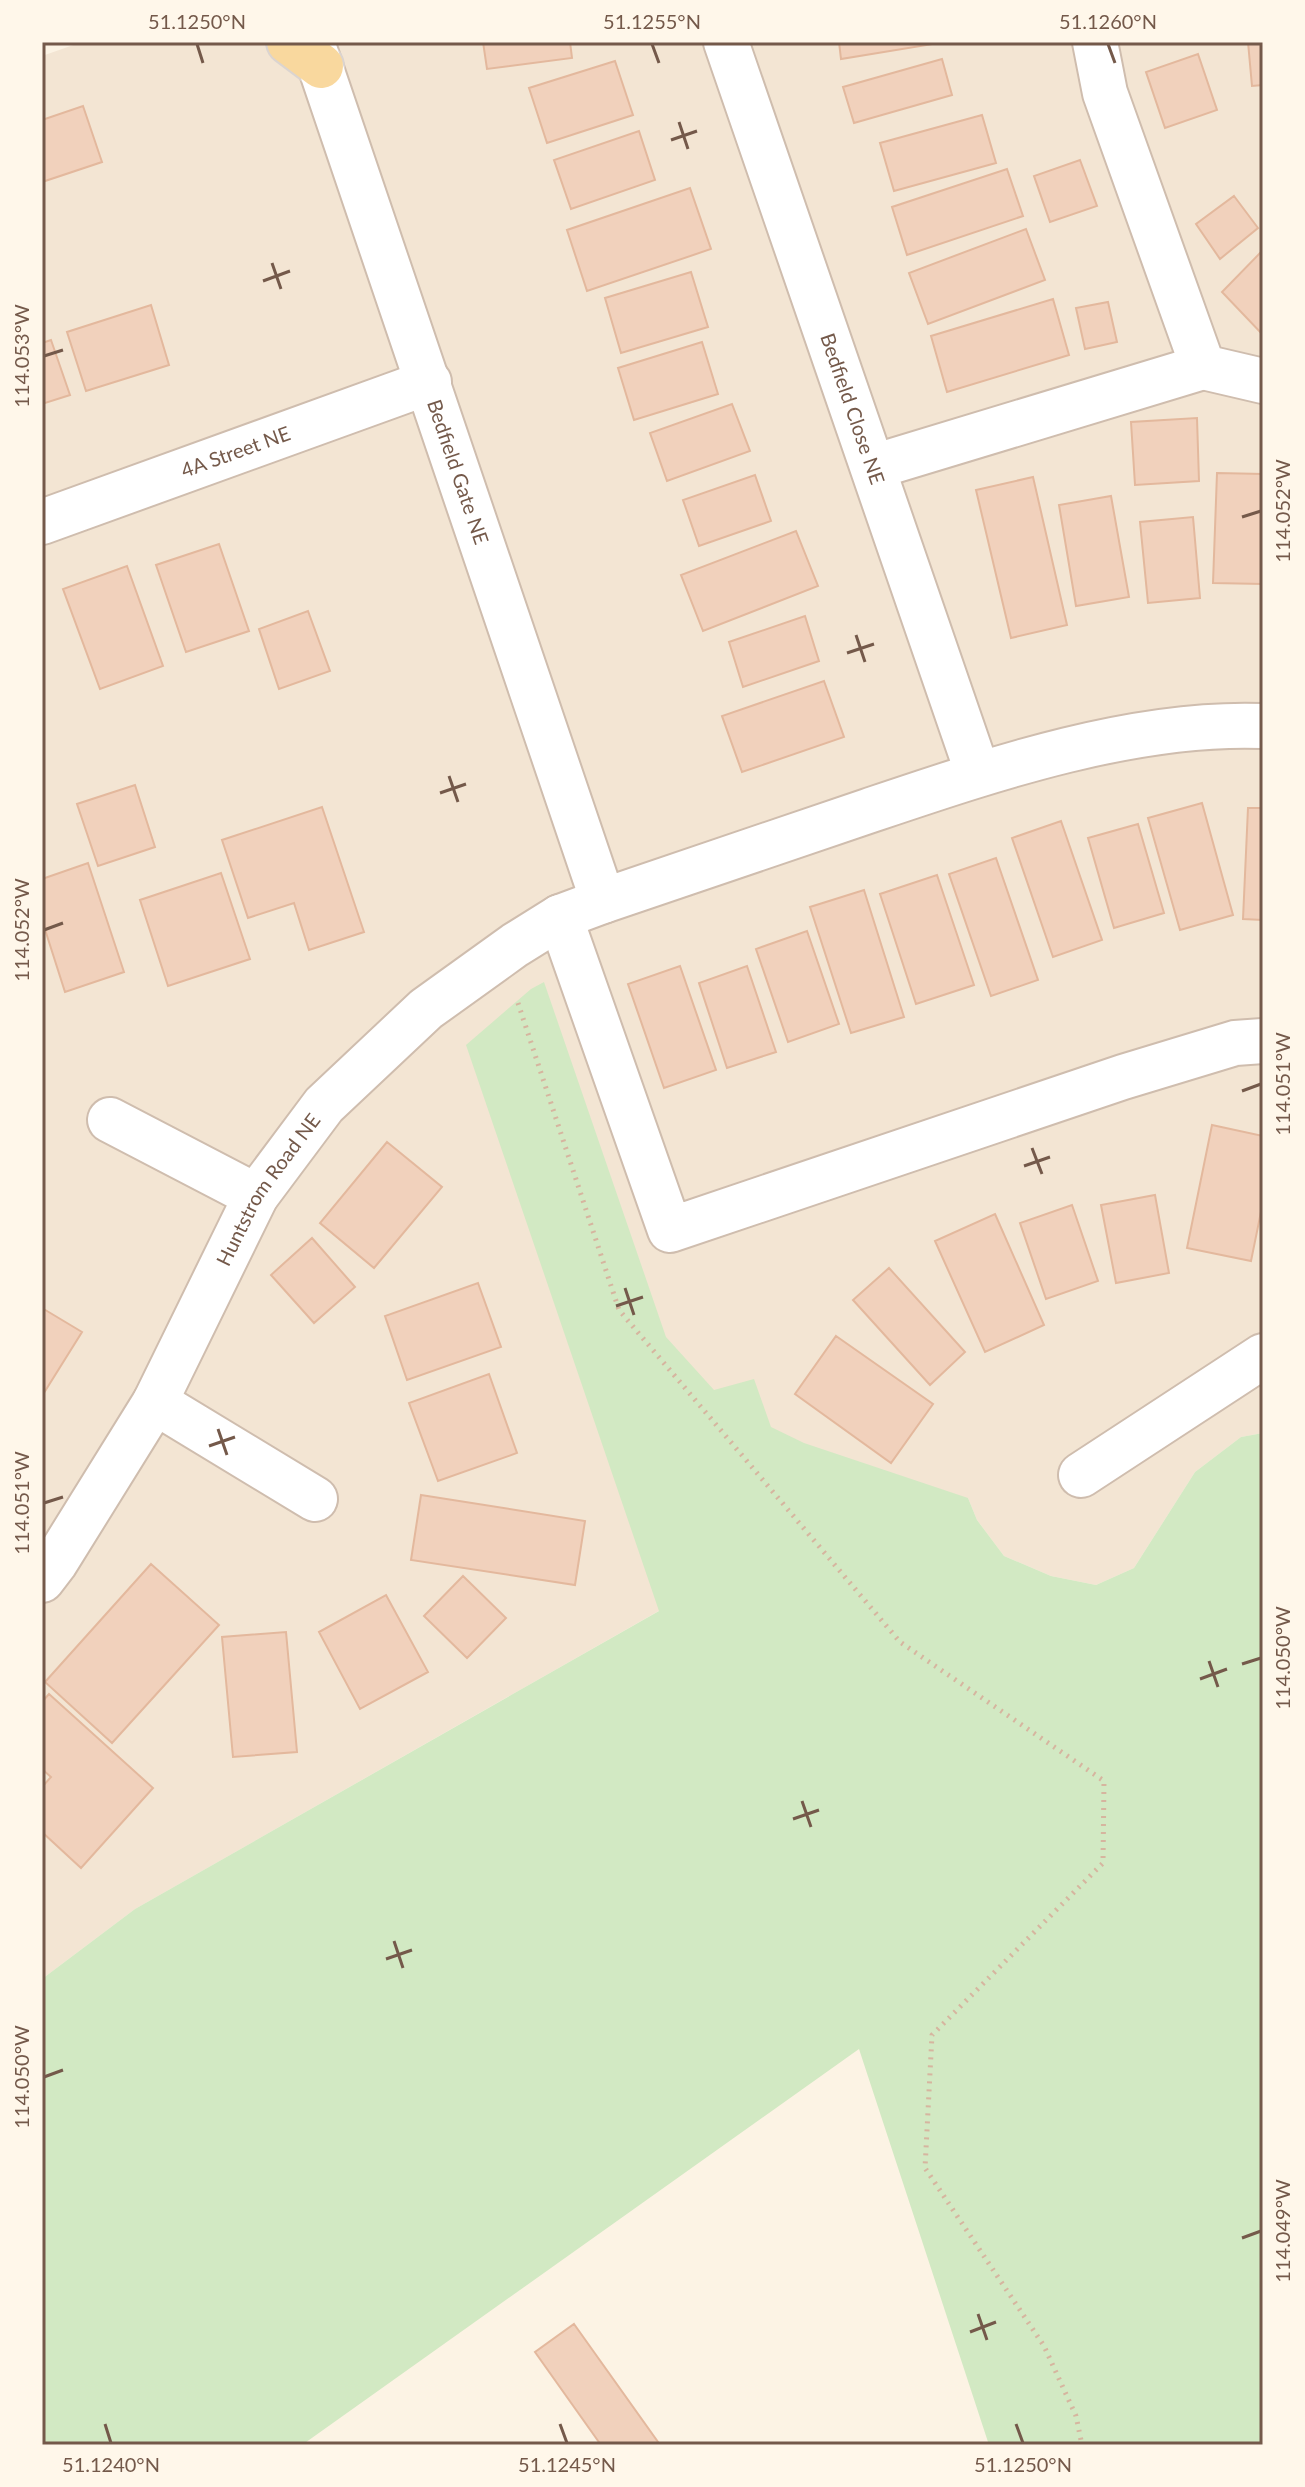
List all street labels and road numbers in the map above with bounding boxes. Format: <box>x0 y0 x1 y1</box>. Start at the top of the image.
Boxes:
street label: Bedfield Close NE <box>816 330 890 487</box>
street label: Bedfield Gate NE <box>423 396 494 547</box>
street label: 4A Street NE <box>178 420 293 482</box>
street label: Huntstrom Road NE <box>211 1108 325 1270</box>

